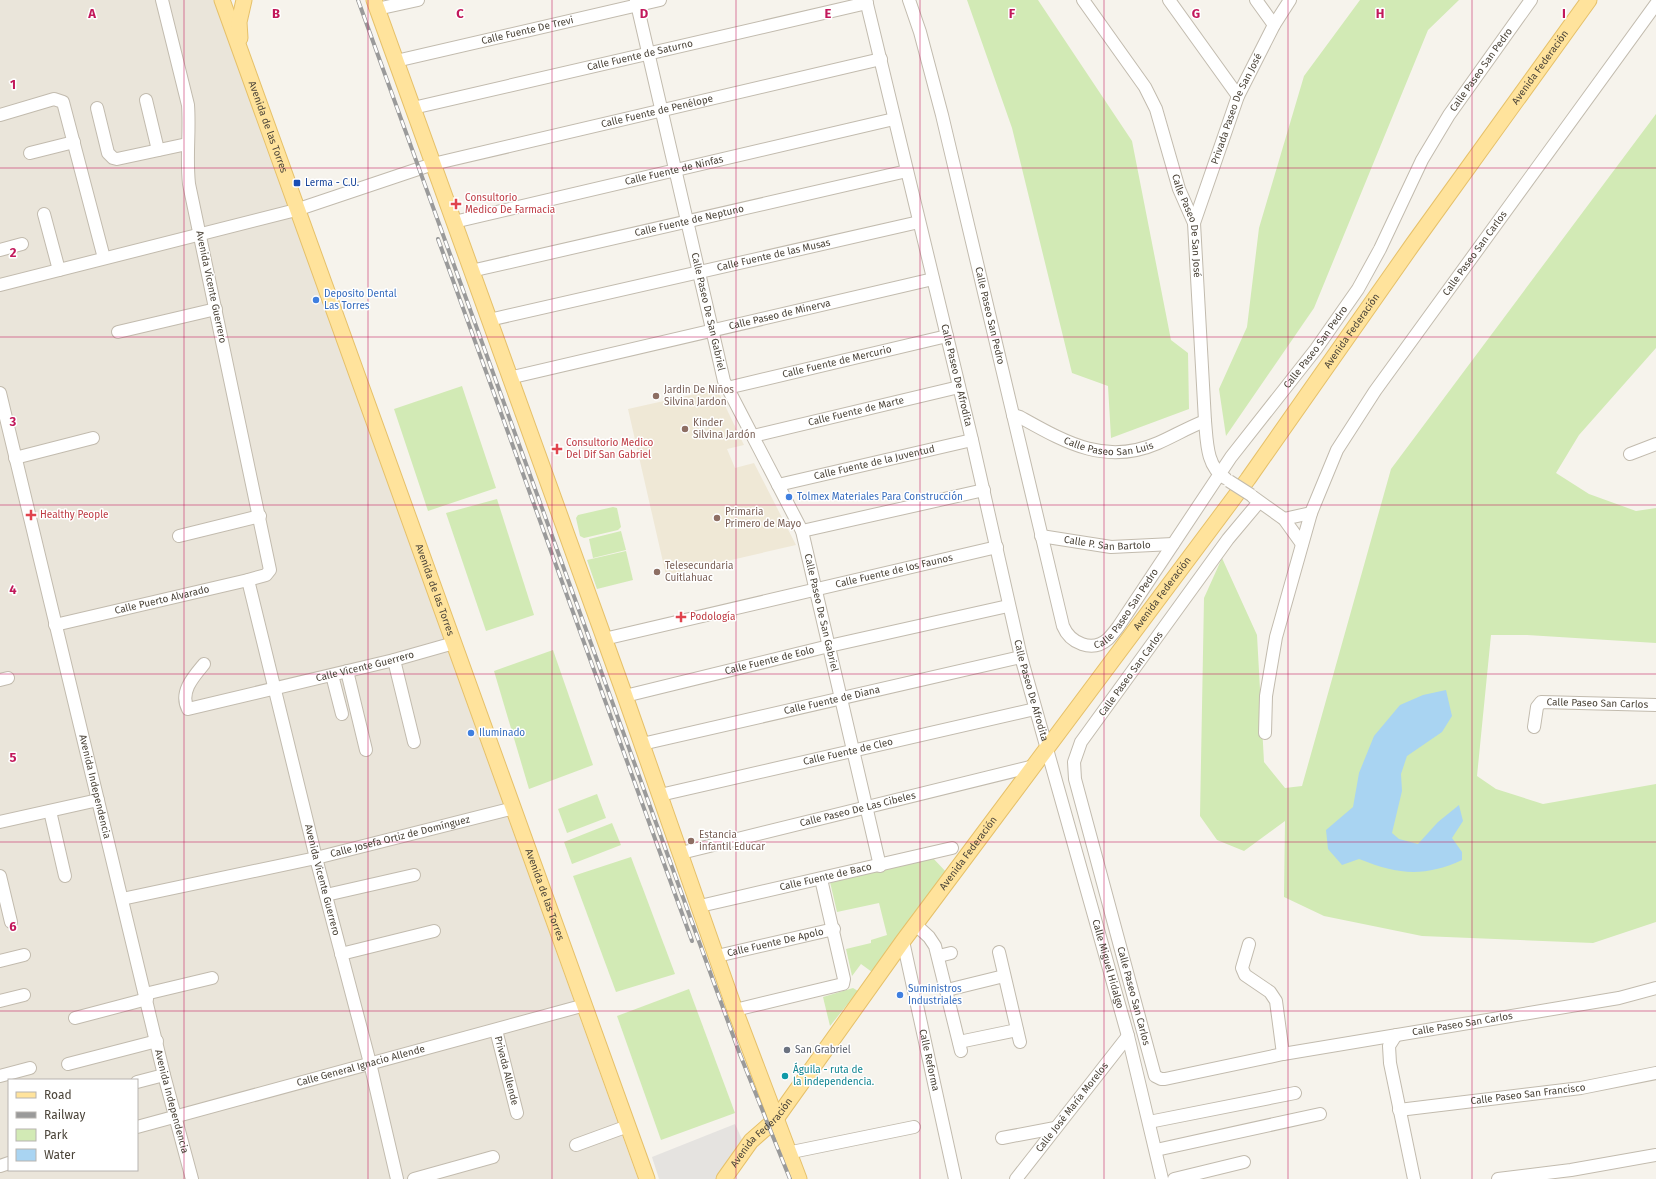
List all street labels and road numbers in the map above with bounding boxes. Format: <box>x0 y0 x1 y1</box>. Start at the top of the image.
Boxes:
street label: Calle Fuente De Trevi <box>480 14 575 47</box>
street label: Calle Paseo San Pedro <box>1447 26 1515 114</box>
street label: Avenida Federación <box>1510 28 1571 107</box>
street label: Calle Fuente de Saturno <box>586 37 694 74</box>
street label: Privada Paseo De San José <box>1209 51 1265 166</box>
street label: Avenida de las Torres <box>246 80 290 175</box>
street label: Calle Fuente de Penélope <box>600 93 714 130</box>
street label: Calle Fuente de Ninfas <box>624 153 725 188</box>
street label: Calle Paseo De San José <box>1169 173 1203 278</box>
street label: Calle Fuente de Neptuno <box>634 203 745 239</box>
street label: Calle Paseo San Carlos <box>1440 209 1510 298</box>
street label: Avenida Vicente Guerrero <box>193 230 229 344</box>
street label: Calle Fuente de las Musas <box>716 236 832 274</box>
street label: Calle Paseo De San Gabriel <box>689 252 727 372</box>
street label: Calle Paseo San Pedro <box>972 266 1007 366</box>
street label: Avenida Federación <box>1322 291 1382 371</box>
street label: Calle Paseo de Minerva <box>728 297 832 332</box>
street label: Calle Paseo San Pedro <box>1281 304 1350 391</box>
street label: Calle Paseo De Afrodita <box>938 323 975 428</box>
street label: Calle Fuente de Mercurio <box>781 343 893 381</box>
street label: Calle Fuente de Marte <box>807 394 905 429</box>
street label: Calle Paseo San Luis <box>1062 435 1155 458</box>
street label: Calle Fuente de la Juventud <box>813 443 936 482</box>
street label: Calle P. San Bartolo <box>1063 534 1151 553</box>
street label: Avenida de las Torres <box>413 542 457 638</box>
street label: Calle Fuente de los Faunos <box>834 551 954 591</box>
street label: Calle Paseo De San Gabriel <box>801 553 841 673</box>
street label: Avenida Federación <box>1131 555 1194 633</box>
street label: Calle Paseo San Pedro <box>1093 566 1161 651</box>
street label: Calle Puerto Alvarado <box>114 583 211 617</box>
street label: Calle Paseo San Carlos <box>1096 629 1166 719</box>
street label: Calle Paseo De Afrodita <box>1011 639 1051 743</box>
street label: Calle Fuente de Eolo <box>724 644 816 677</box>
street label: Calle Vicente Guerrero <box>315 649 416 684</box>
street label: Calle Fuente de Diana <box>783 684 881 717</box>
street label: Calle Paseo San Carlos <box>1546 696 1649 711</box>
street label: Avenida Independencia <box>76 733 113 840</box>
street label: Calle Fuente de Cleo <box>802 736 894 768</box>
street label: Calle Paseo De Las Cibeles <box>799 789 917 830</box>
street label: Calle Josefa Ortiz de Domínguez <box>329 813 472 860</box>
street label: Avenida Federación <box>937 814 1000 892</box>
street label: Avenida Vicente Guerrero <box>302 823 342 937</box>
street label: Avenida de las Torres <box>522 847 567 942</box>
street label: Calle Fuente de Baco <box>778 861 873 893</box>
street label: Calle Miguel Hidalgo <box>1089 918 1126 1010</box>
street label: Calle Fuente De Apolo <box>726 926 825 959</box>
street label: Calle Paseo San Carlos <box>1114 945 1153 1047</box>
street label: Calle Paseo San Carlos <box>1411 1010 1514 1038</box>
street label: Calle Reforma <box>916 1028 942 1092</box>
street label: Privada Allende <box>492 1035 521 1107</box>
street label: Calle General Ignacio Allende <box>295 1043 426 1089</box>
street label: Avenida Independencia <box>152 1048 191 1155</box>
street label: Calle José María Morelos <box>1033 1060 1111 1155</box>
street label: Calle Paseo San Francisco <box>1470 1081 1587 1107</box>
street label: Avenida Federación <box>728 1096 795 1170</box>

